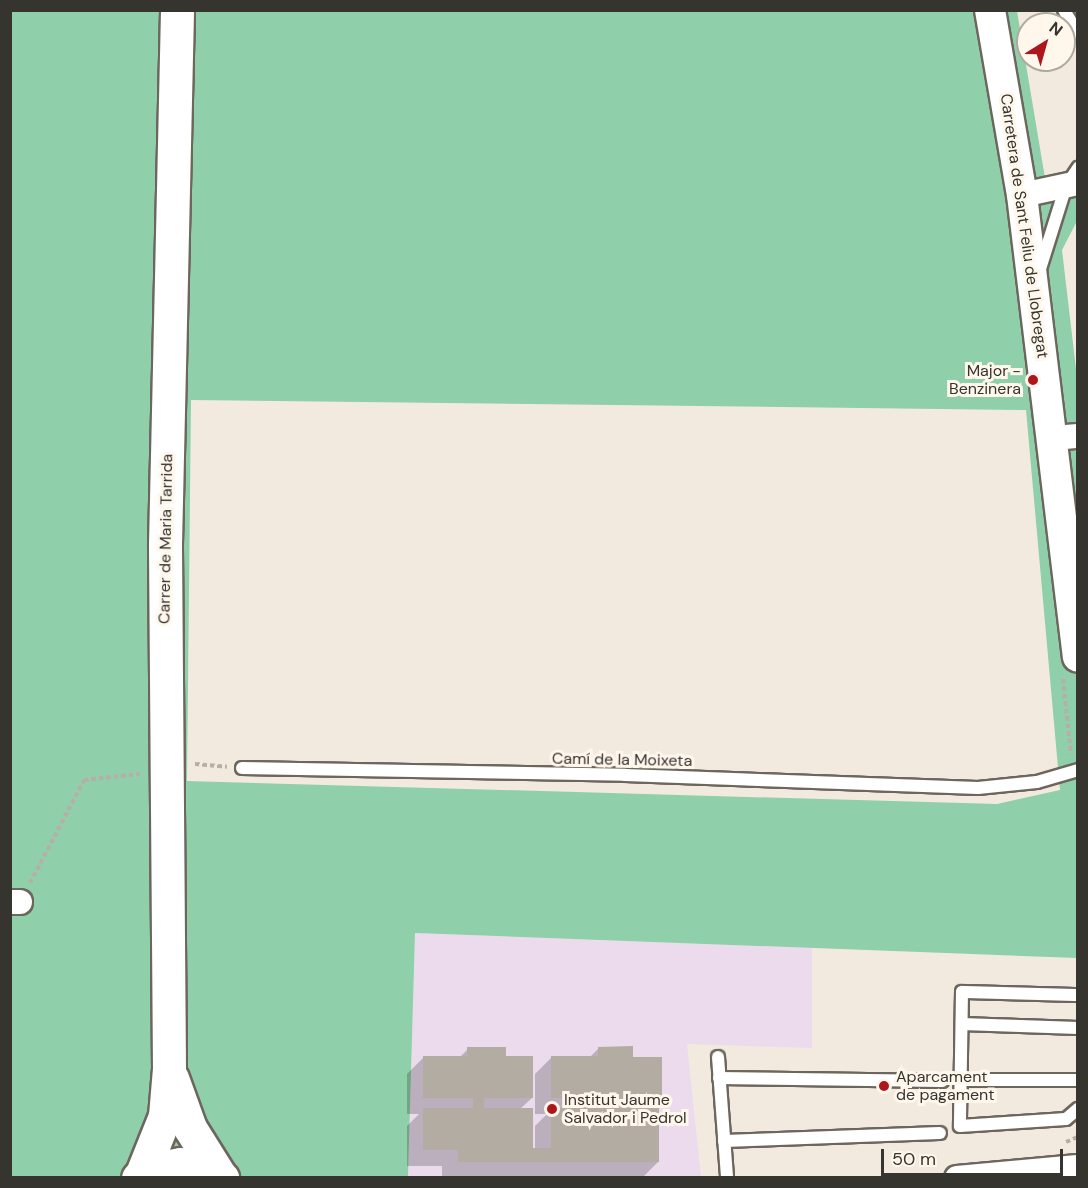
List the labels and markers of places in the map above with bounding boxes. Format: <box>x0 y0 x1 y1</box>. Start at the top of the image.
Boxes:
place label: Major - Benzinera <box>949 361 1021 399</box>
marker: Major - Benzinera <box>1026 373 1040 387</box>
place label: Aparcament de pagament <box>896 1067 995 1105</box>
marker: Aparcament de pagament <box>877 1079 891 1093</box>
place label: Institut Jaume Salvador i Pedrol <box>564 1090 687 1128</box>
marker: Institut Jaume Salvador i Pedrol <box>545 1102 559 1116</box>

